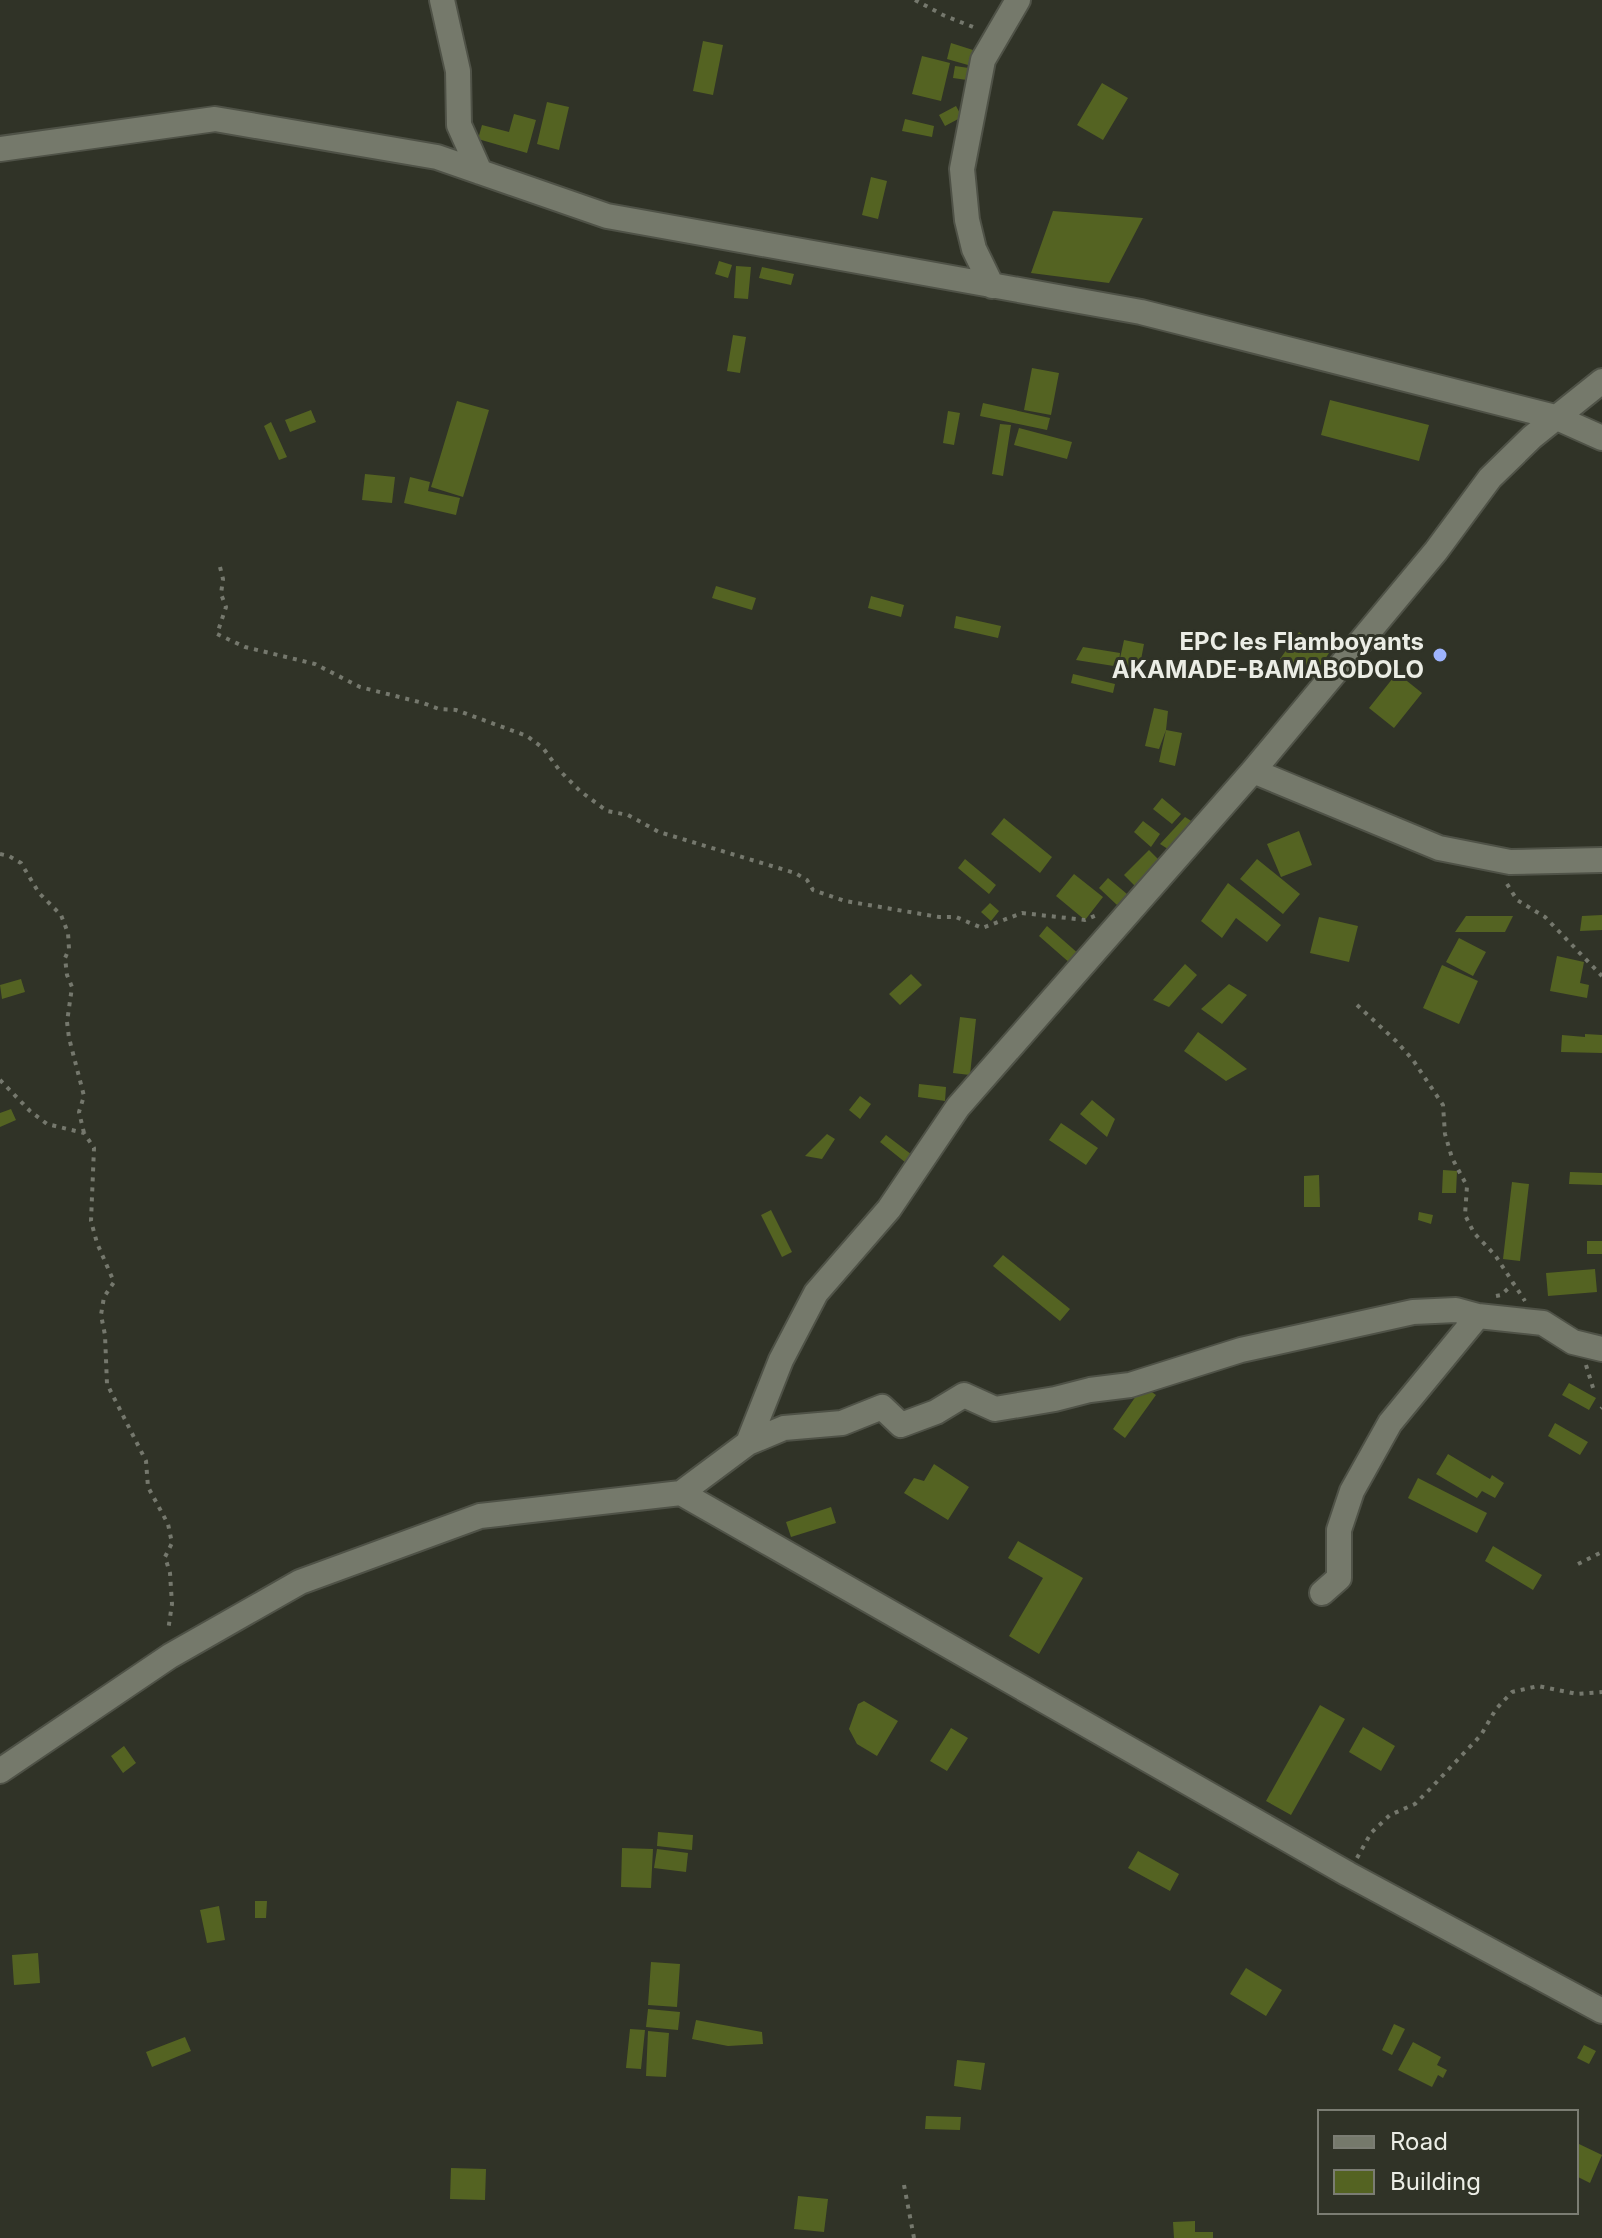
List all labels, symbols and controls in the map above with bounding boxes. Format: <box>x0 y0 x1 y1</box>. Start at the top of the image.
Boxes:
place label: EPC les Flamboyants AKAMADE-BAMABODOLO <box>1112 627 1424 684</box>
marker: EPC les Flamboyants AKAMADE-BAMABODOLO <box>1431 646 1449 664</box>
legend <box>1318 2110 1578 2214</box>
text: Road <box>1390 2127 1448 2156</box>
text: Building <box>1390 2167 1481 2196</box>

